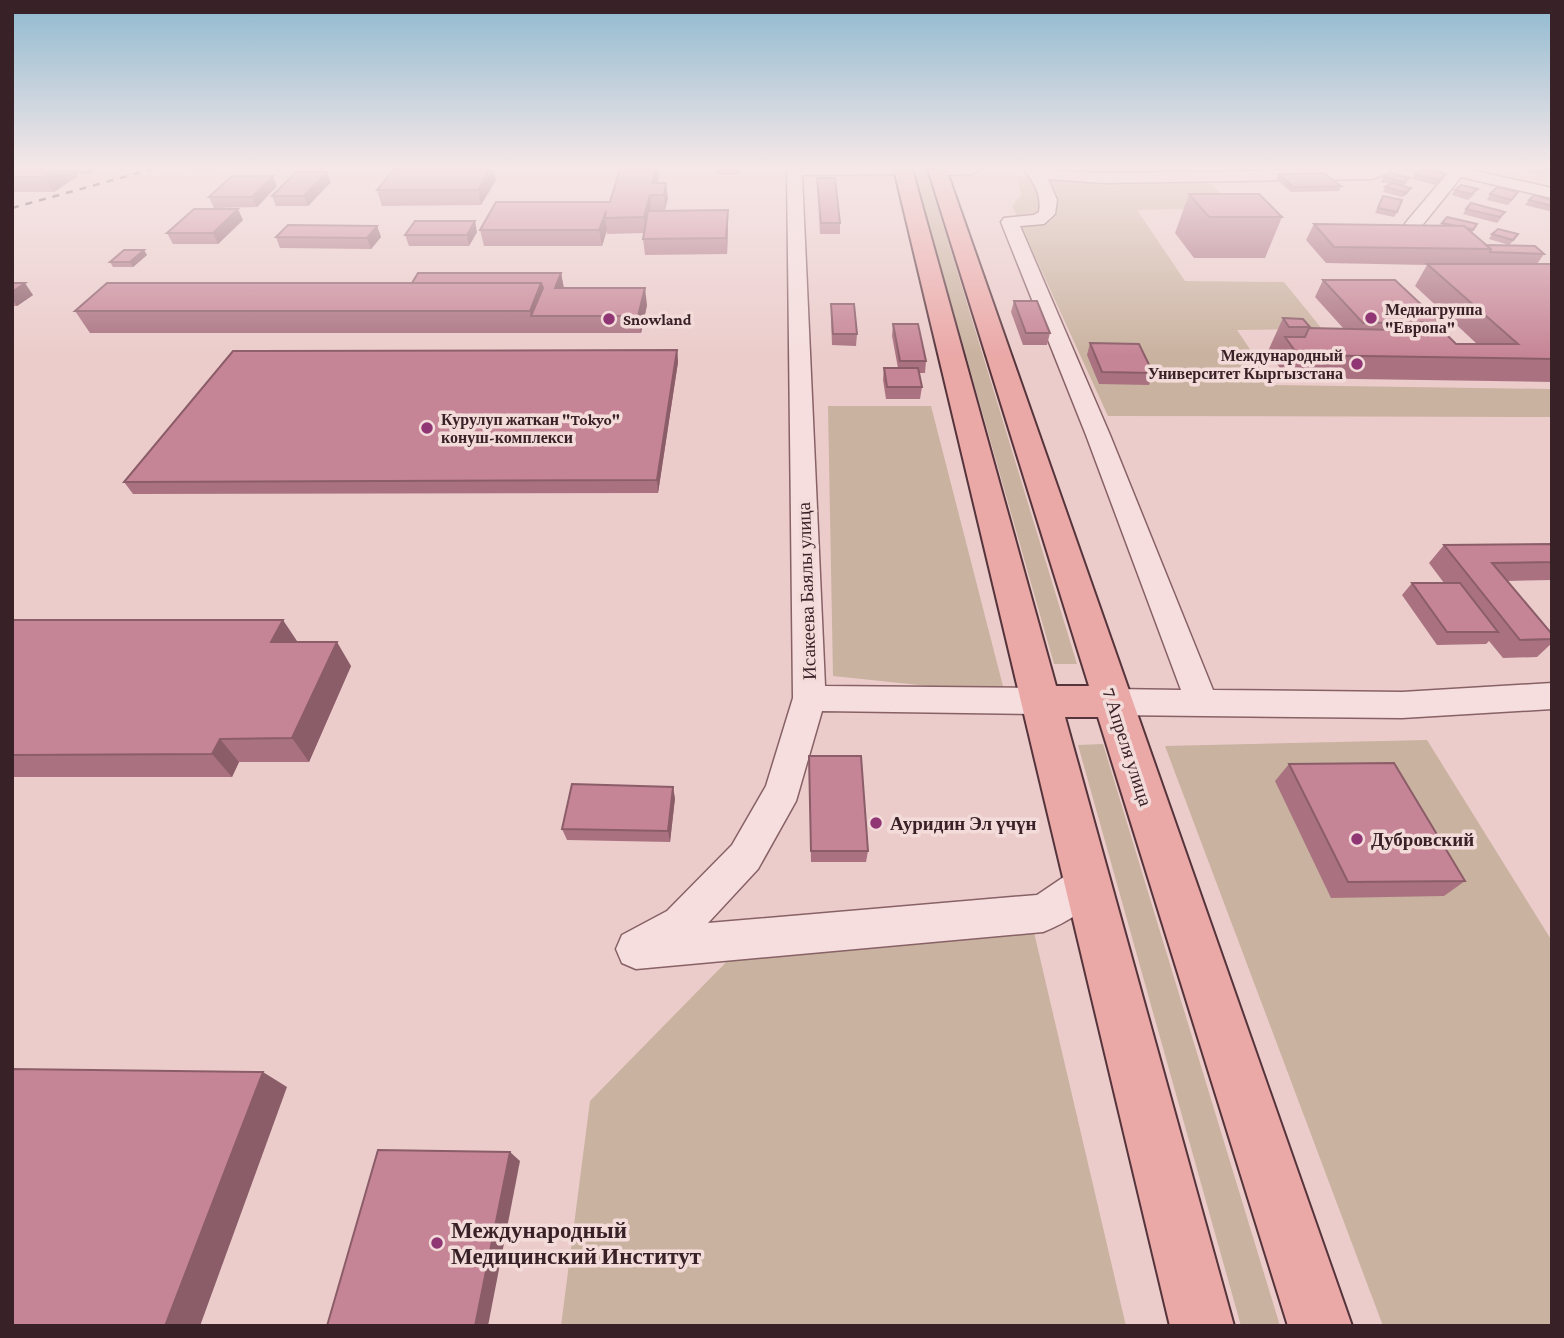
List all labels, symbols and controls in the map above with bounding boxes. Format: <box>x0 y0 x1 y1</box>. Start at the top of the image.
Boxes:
place label: Медиагруппа "Европа" <box>1385 301 1482 337</box>
marker: Медиагруппа "Европа" <box>1363 310 1379 326</box>
marker: Snowland <box>601 311 617 327</box>
place label: Snowland <box>623 311 692 328</box>
place label: Международный Университет Кыргызстана <box>1148 347 1343 383</box>
marker: Международный Университет Кыргызстана <box>1349 356 1365 372</box>
place label: Курулуп жаткан "Tokyo" конуш-комплекси <box>441 411 620 447</box>
marker: Курулуп жаткан "Tokyo" конуш-комплекси <box>419 420 435 436</box>
street label: Исакеева Баялы улица <box>793 501 820 680</box>
street label: 7 Апреля улица <box>1099 685 1157 809</box>
place label: Ауридин Эл үчүн <box>890 813 1037 834</box>
marker: Ауридин Эл үчүн <box>868 815 884 831</box>
place label: Дубровский <box>1371 829 1474 850</box>
marker: Дубровский <box>1349 831 1365 847</box>
place label: Международный Медицинский Институт <box>451 1217 702 1269</box>
marker: Международный Медицинский Институт <box>429 1235 445 1251</box>

